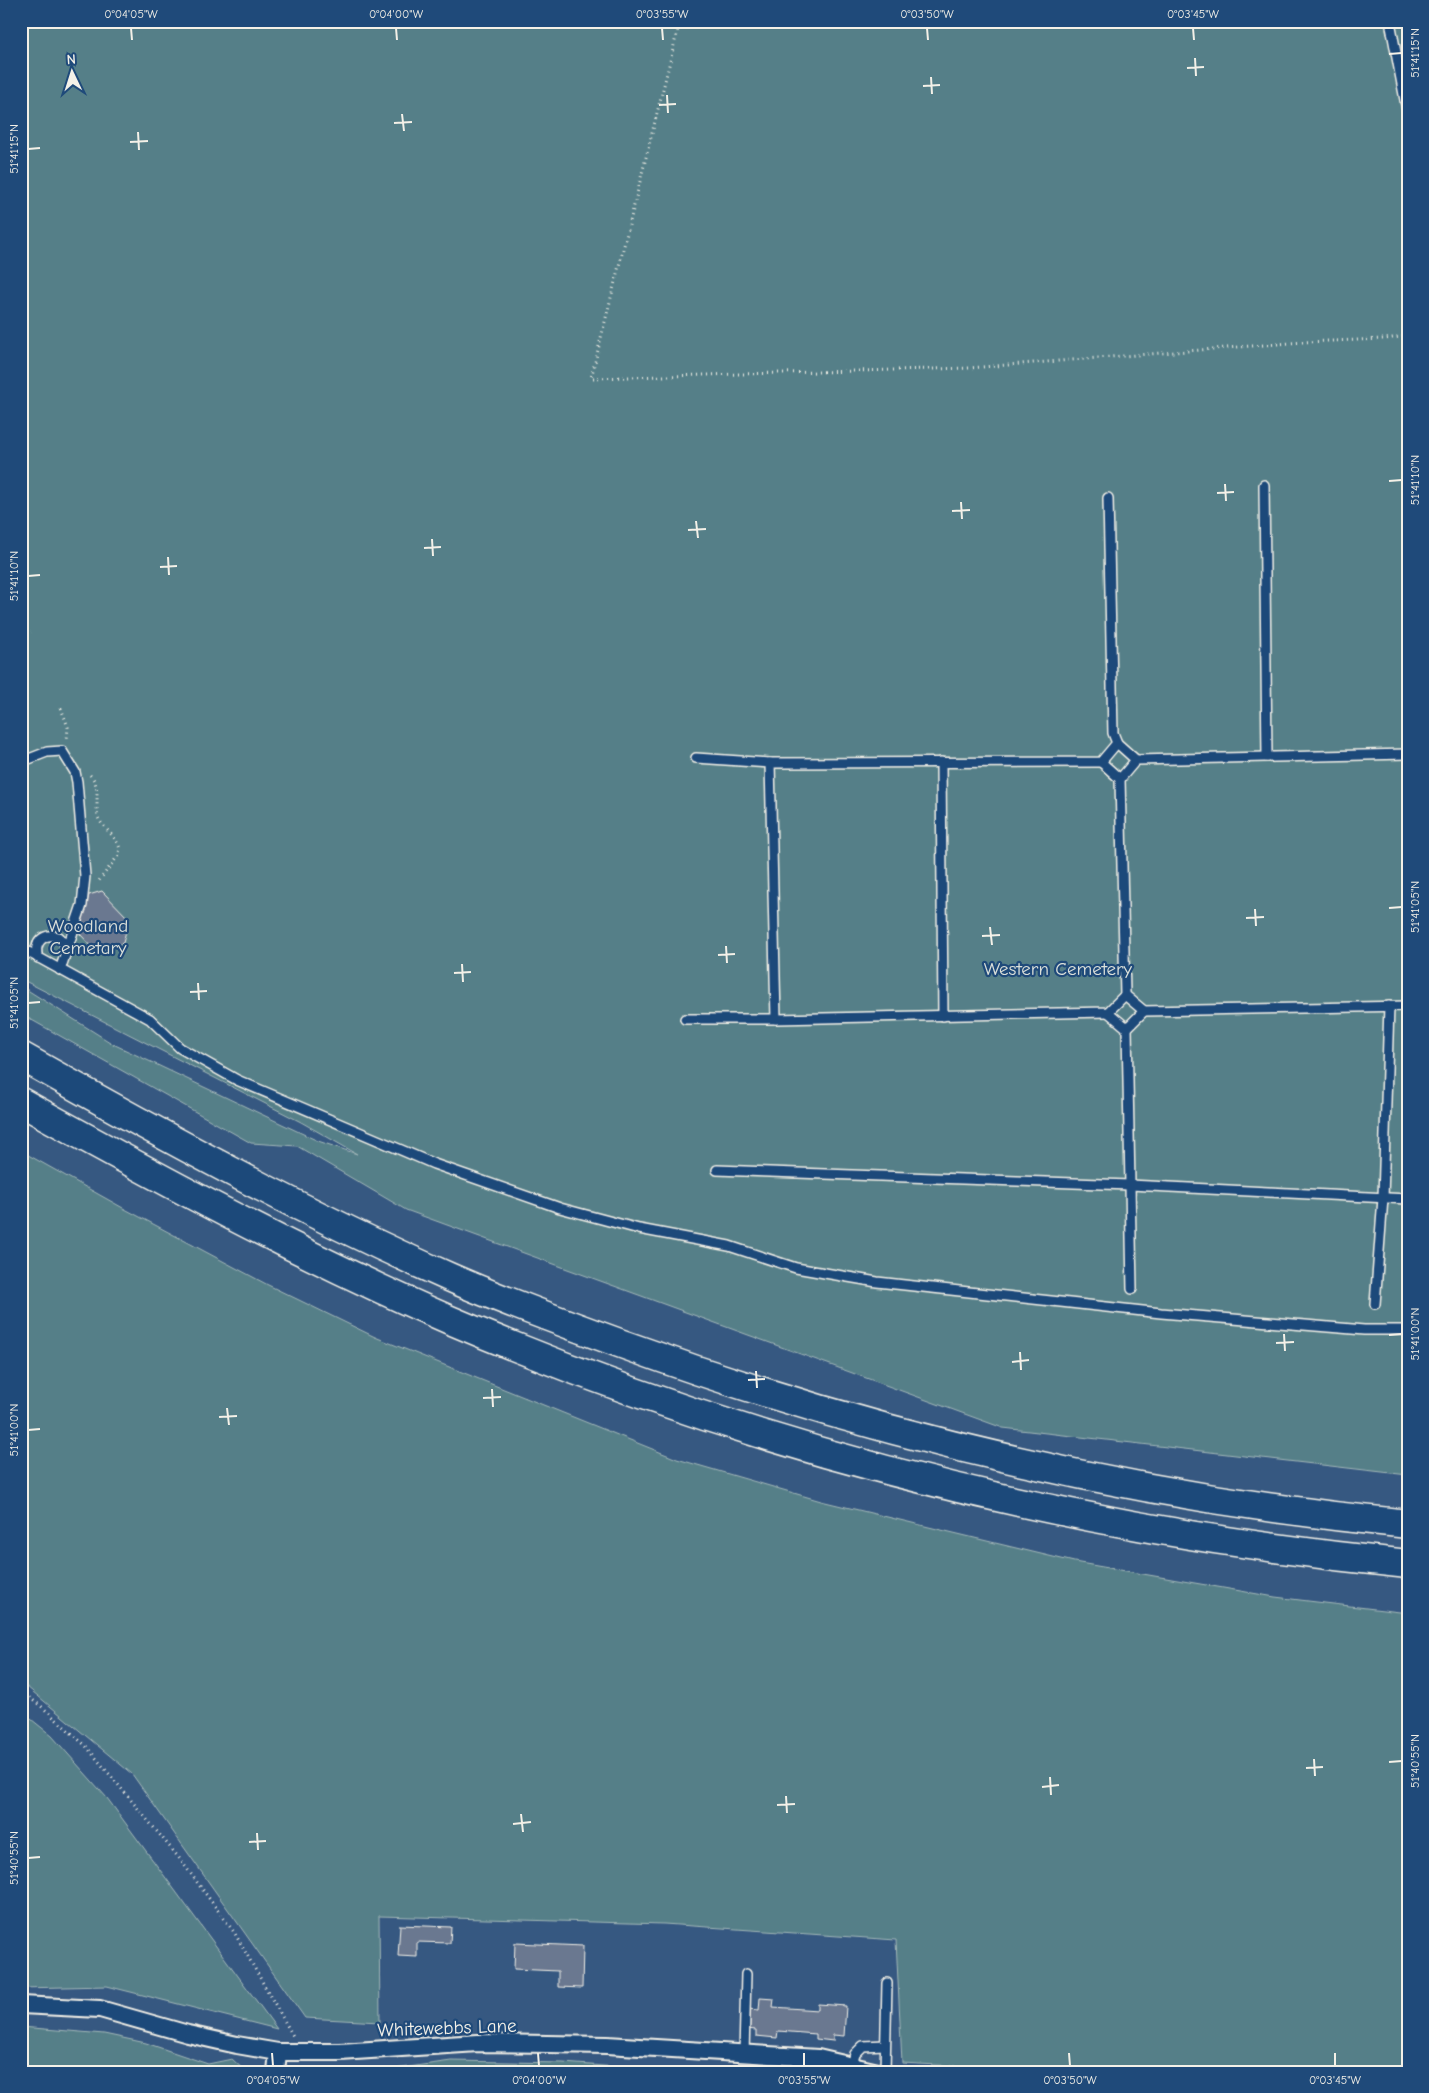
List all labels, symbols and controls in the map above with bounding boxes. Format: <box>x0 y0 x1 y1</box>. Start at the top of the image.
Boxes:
text: 0°04'05"W <box>104 7 158 21</box>
text: 0°04'00"W <box>369 7 424 21</box>
text: 0°03'55"W <box>636 7 689 21</box>
text: 0°03'50"W <box>900 7 954 21</box>
text: 0°03'45"W <box>1167 7 1220 21</box>
text: 51°41'15"N <box>1408 28 1422 78</box>
north arrow <box>48 48 98 98</box>
text: N <box>66 51 76 68</box>
text: 51°41'15"N <box>7 124 21 174</box>
text: 51°41'10"N <box>1408 455 1422 505</box>
text: 51°41'10"N <box>7 551 21 601</box>
text: 51°41'05"N <box>1408 881 1422 933</box>
park label: Woodland Cemetary <box>48 915 128 959</box>
park label: Western Cemetery <box>984 958 1133 980</box>
text: 51°41'05"N <box>7 977 21 1029</box>
text: 51°41'00"N <box>1408 1308 1422 1360</box>
text: 51°41'00"N <box>7 1404 21 1456</box>
text: 51°40'55"N <box>1408 1734 1422 1788</box>
text: 51°40'55"N <box>7 1831 21 1885</box>
street label: Whitewebbs Lane <box>377 2015 517 2041</box>
text: 0°04'05"W <box>246 2073 300 2087</box>
text: 0°04'00"W <box>512 2073 567 2087</box>
text: 0°03'55"W <box>778 2073 831 2087</box>
text: 0°03'50"W <box>1043 2073 1097 2087</box>
text: 0°03'45"W <box>1309 2073 1362 2087</box>

